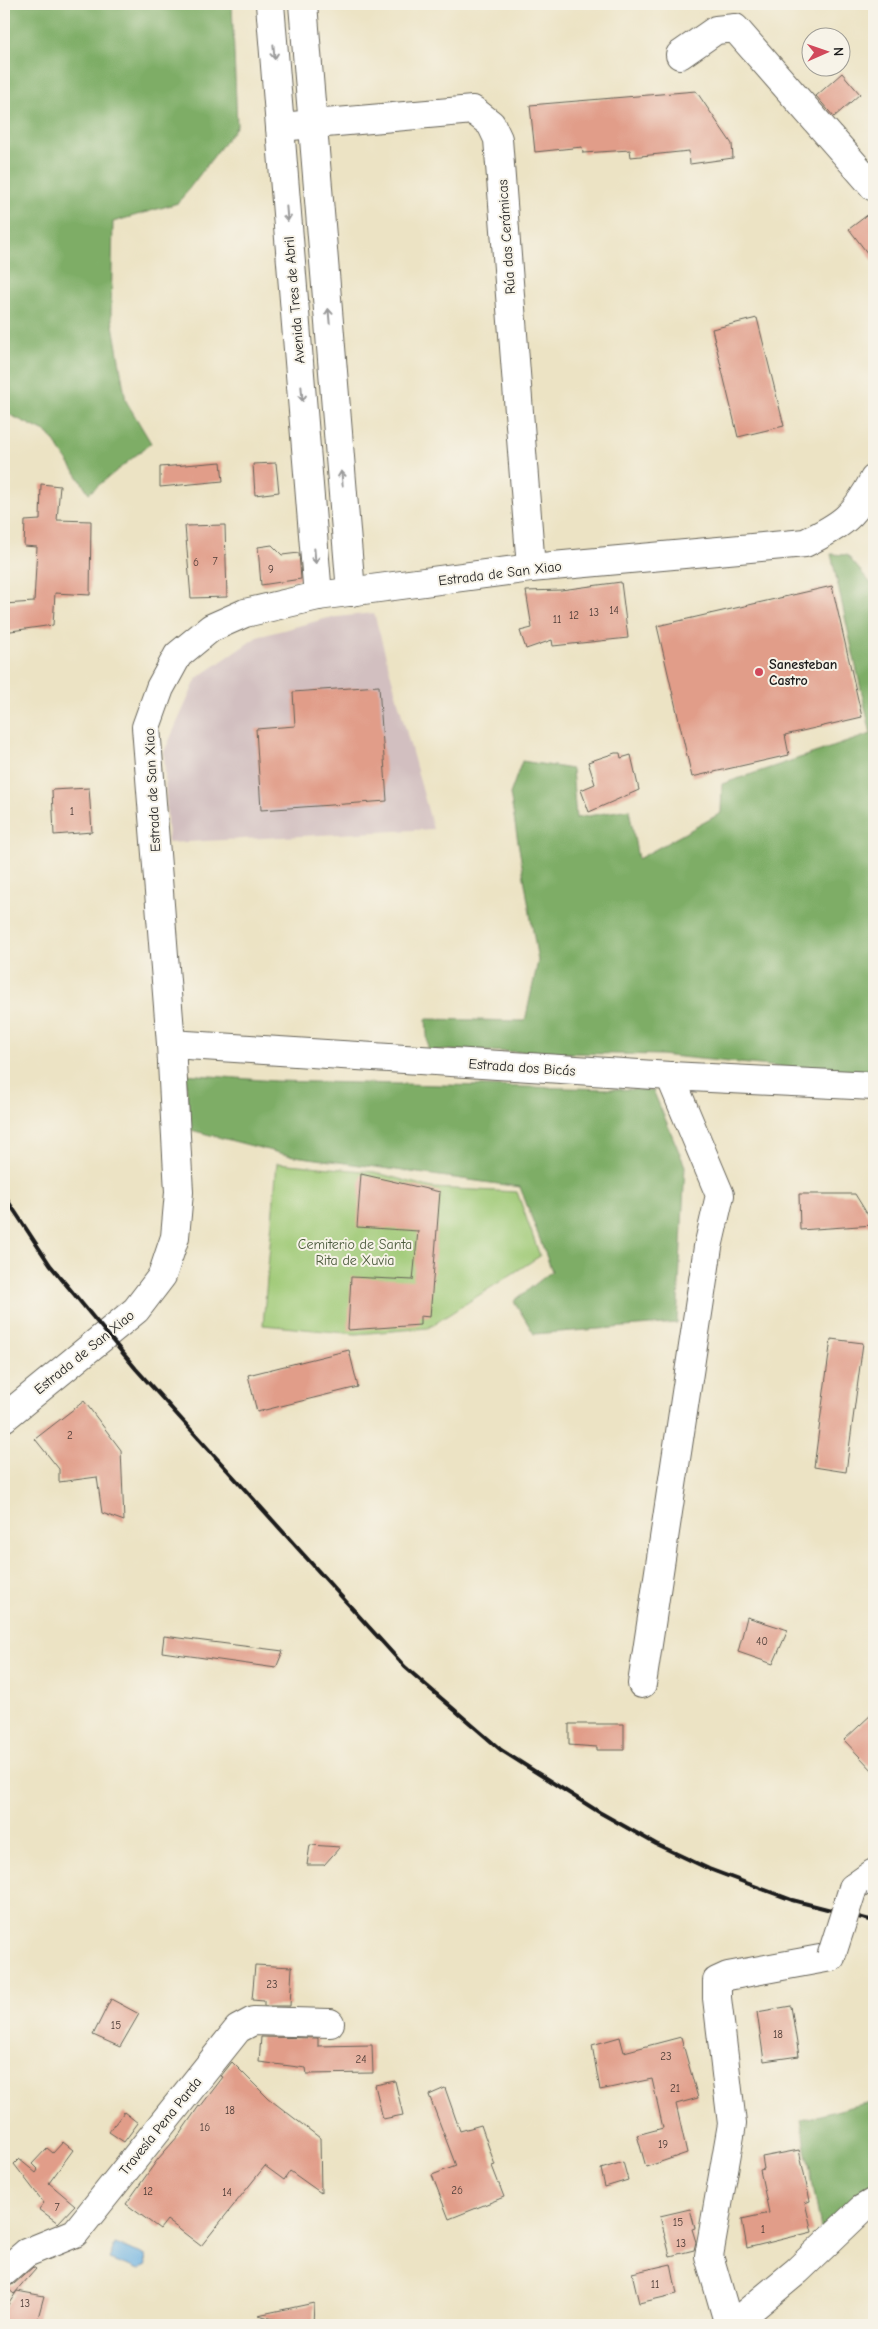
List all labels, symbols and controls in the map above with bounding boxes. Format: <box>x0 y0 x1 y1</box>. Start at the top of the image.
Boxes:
north arrow <box>800 28 850 78</box>
one-way arrow <box>270 44 279 60</box>
text: N <box>830 47 847 56</box>
street label: Rúa das Cerámicas <box>494 179 519 295</box>
one-way arrow <box>283 206 292 222</box>
street label: Avenida Tres de Abril <box>280 236 309 364</box>
one-way arrow <box>324 308 333 324</box>
one-way arrow <box>297 385 307 401</box>
one-way arrow <box>337 470 346 486</box>
one-way arrow <box>310 547 320 563</box>
house number: 7 <box>212 555 218 568</box>
house number: 6 <box>193 556 199 569</box>
street label: Estrada de San Xiao <box>437 558 563 589</box>
house number: 9 <box>268 563 274 576</box>
house number: 14 <box>609 604 619 617</box>
house number: 13 <box>589 606 599 619</box>
house number: 12 <box>569 609 579 622</box>
house number: 11 <box>553 613 561 626</box>
place label: Sanesteban Castro <box>769 656 837 689</box>
marker: Sanesteban Castro <box>753 666 765 678</box>
street label: Estrada de San Xiao <box>141 728 164 852</box>
house number: 1 <box>70 805 74 818</box>
street label: Estrada dos Bicás <box>468 1055 576 1080</box>
park label: Cemiterio de Santa Rita de Xuvia <box>298 1236 412 1269</box>
street label: Estrada de San Xiao <box>31 1307 138 1398</box>
house number: 2 <box>67 1429 73 1442</box>
house number: 40 <box>756 1635 768 1648</box>
house number: 23 <box>266 1978 278 1991</box>
house number: 15 <box>111 2019 121 2032</box>
house number: 18 <box>773 2028 783 2041</box>
house number: 23 <box>660 2050 672 2063</box>
house number: 24 <box>355 2053 367 2066</box>
street label: Travesía Pena Parda <box>116 2074 205 2179</box>
house number: 21 <box>670 2082 680 2095</box>
house number: 18 <box>225 2104 235 2117</box>
house number: 16 <box>200 2121 210 2134</box>
house number: 19 <box>658 2138 668 2151</box>
house number: 26 <box>451 2184 463 2197</box>
house number: 12 <box>143 2185 153 2198</box>
house number: 14 <box>222 2186 232 2199</box>
house number: 7 <box>54 2201 60 2214</box>
house number: 15 <box>673 2216 683 2229</box>
house number: 1 <box>761 2223 765 2236</box>
house number: 13 <box>676 2237 686 2250</box>
house number: 11 <box>651 2278 659 2291</box>
house number: 13 <box>20 2297 30 2310</box>

